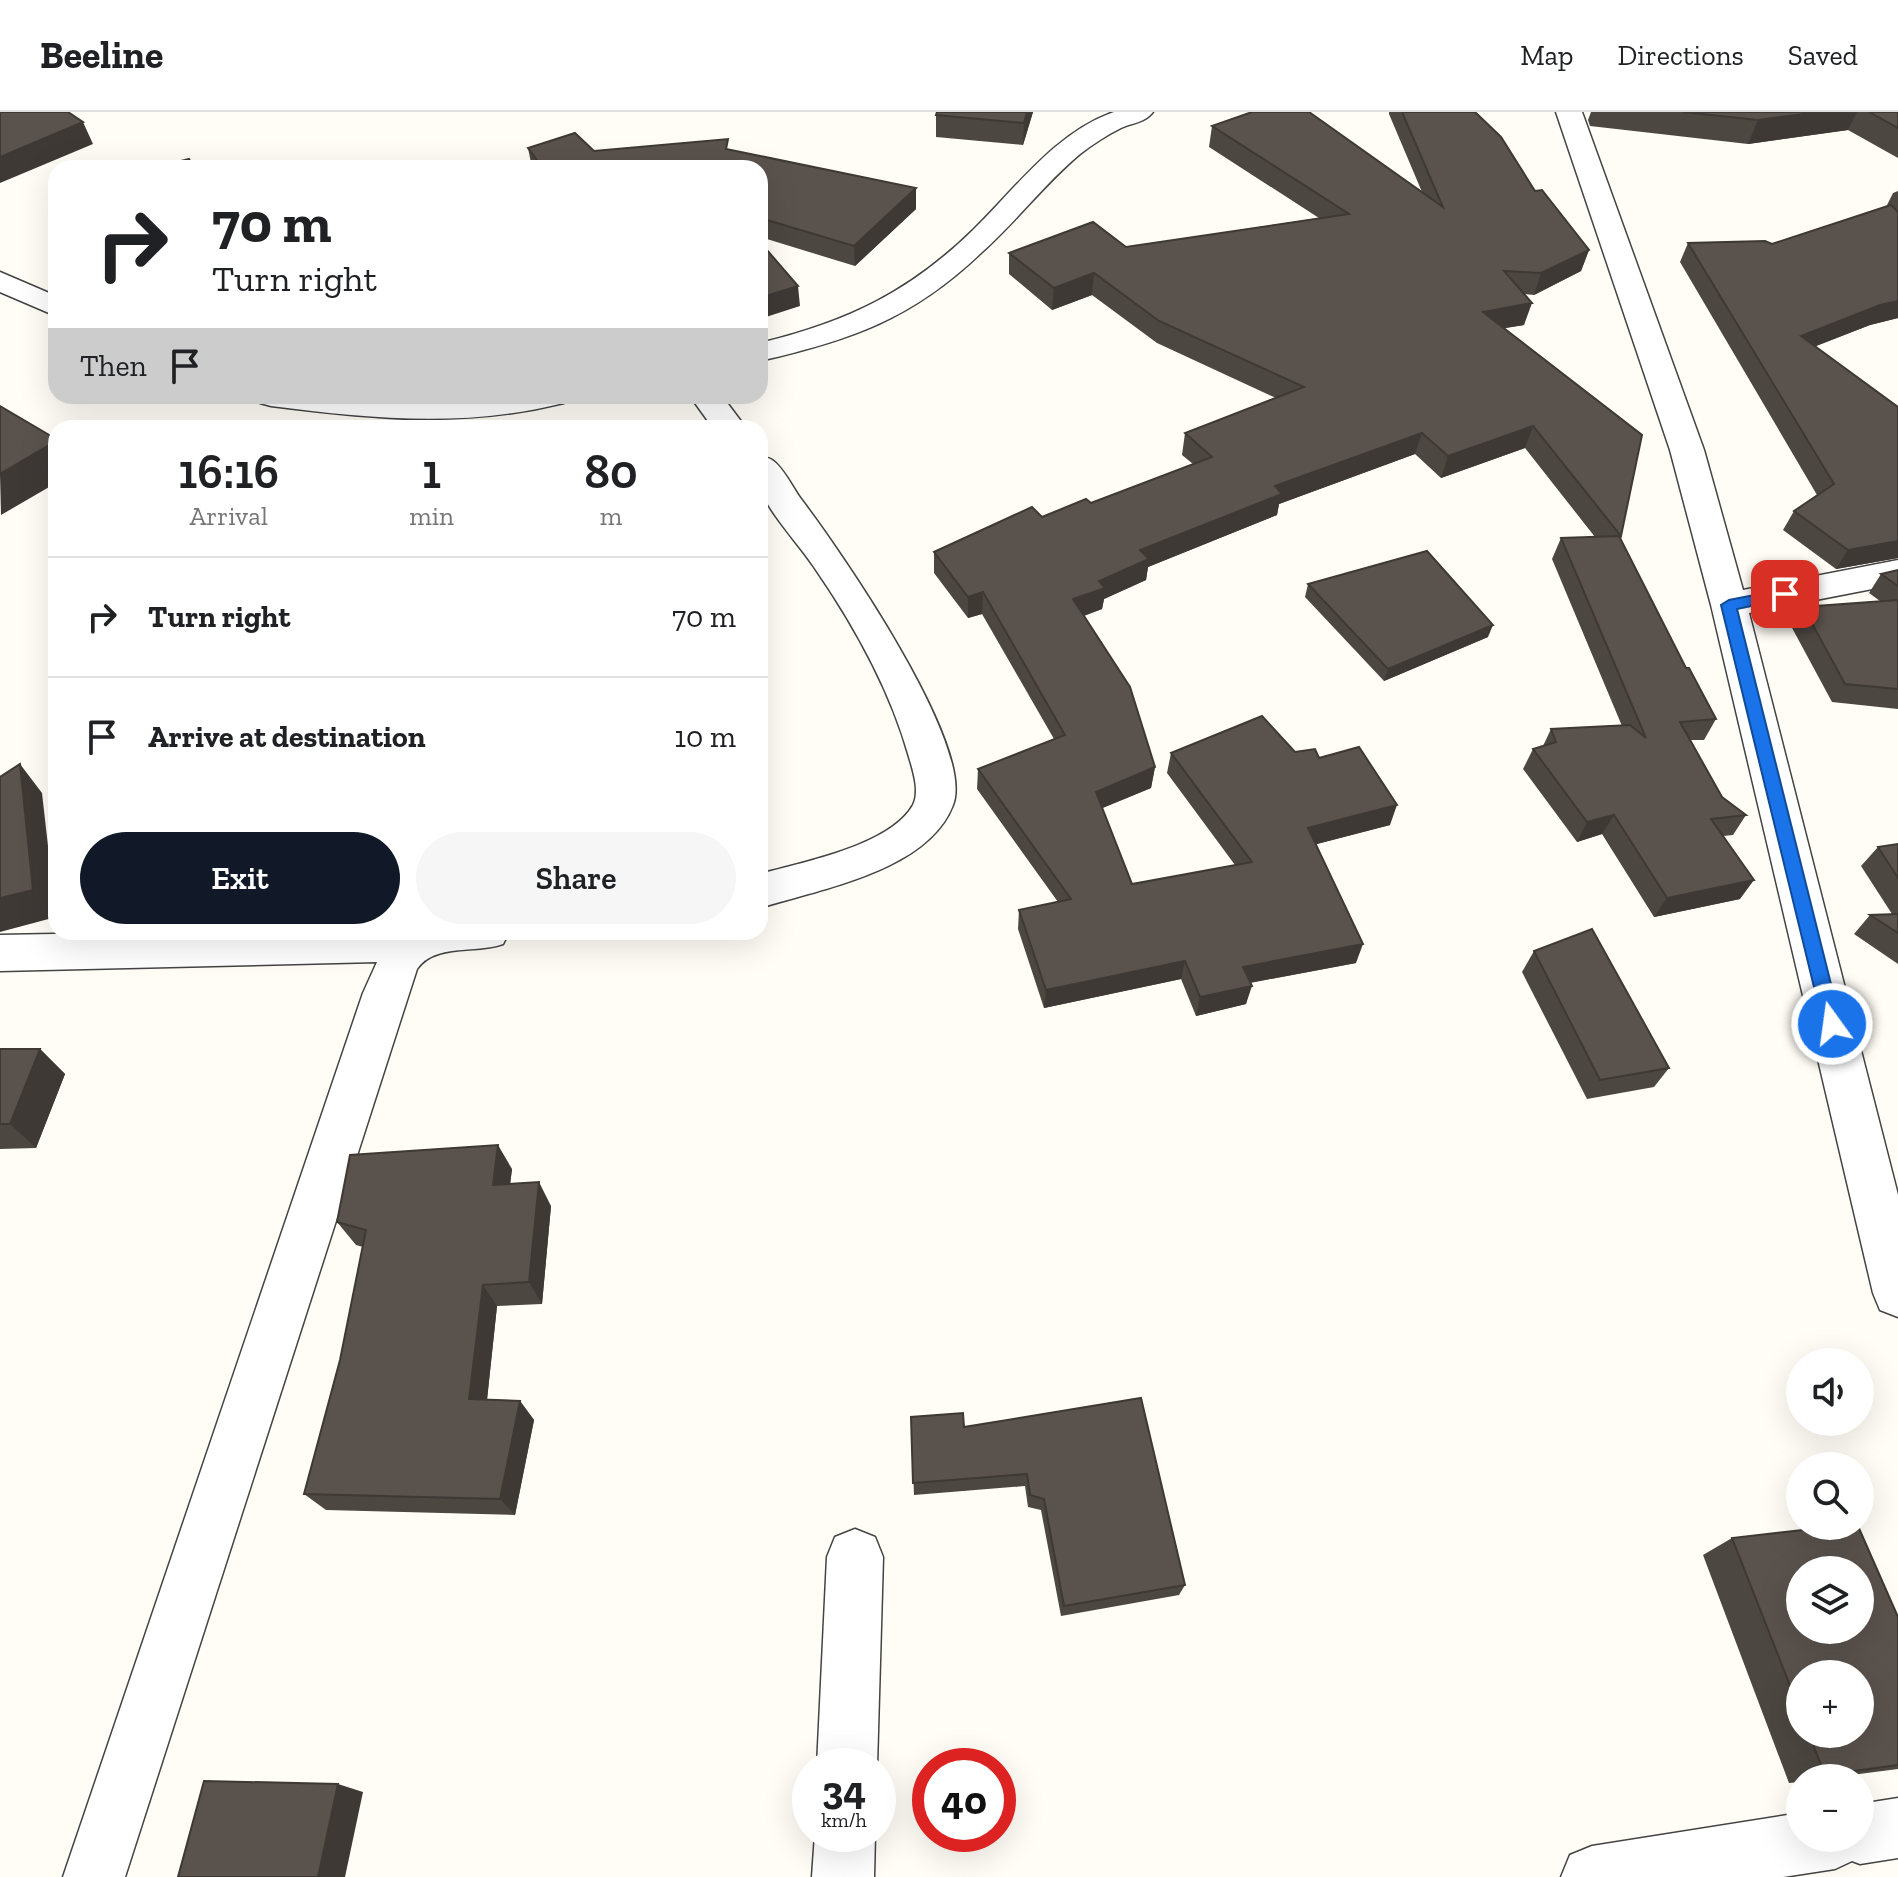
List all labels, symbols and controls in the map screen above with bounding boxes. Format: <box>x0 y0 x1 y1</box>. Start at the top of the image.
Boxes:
text: Beeline <box>40 32 163 78</box>
text: Map <box>1520 39 1573 72</box>
text: Directions <box>1617 39 1744 72</box>
text: Saved <box>1788 39 1858 72</box>
text: 70 m <box>212 189 332 256</box>
icon: right <box>80 192 184 296</box>
text: Turn right <box>212 257 377 300</box>
icon: arrive <box>163 344 207 388</box>
text: Then <box>80 348 147 384</box>
text: 16:16 <box>178 443 279 500</box>
text: 1 <box>422 443 441 500</box>
text: 80 <box>584 443 638 500</box>
text: Arrival <box>189 500 268 532</box>
text: min <box>409 500 454 532</box>
text: m <box>600 500 622 532</box>
pin <box>1751 560 1819 628</box>
icon: arrive <box>1763 572 1807 616</box>
icon: right <box>80 595 124 639</box>
text: Turn right <box>148 599 290 635</box>
text: 70 m <box>672 599 736 635</box>
icon: arrive <box>80 715 124 759</box>
text: Arrive at destination <box>148 719 425 755</box>
text: 10 m <box>674 719 736 755</box>
button: Exit <box>80 832 400 924</box>
button: Share <box>416 832 736 924</box>
position arrow <box>1790 982 1874 1066</box>
map controls <box>1786 1348 1874 1852</box>
button: sound <box>1786 1348 1874 1436</box>
button: search <box>1786 1452 1874 1540</box>
button: layers <box>1786 1556 1874 1644</box>
button: + <box>1786 1660 1874 1748</box>
speed limit sign: 40 <box>912 1748 1016 1852</box>
button: − <box>1786 1764 1874 1852</box>
text: 34 <box>822 1766 866 1814</box>
text: km/h <box>821 1808 867 1832</box>

